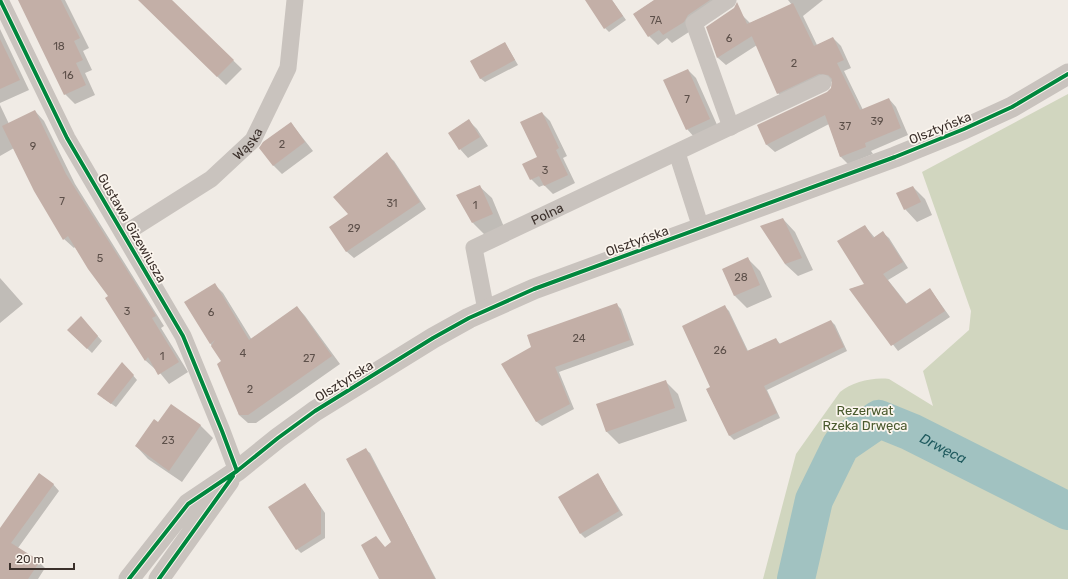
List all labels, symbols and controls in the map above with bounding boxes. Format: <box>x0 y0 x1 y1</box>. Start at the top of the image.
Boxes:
house number: 7A <box>650 14 663 27</box>
house number: 6 <box>726 32 733 45</box>
house number: 18 <box>53 40 65 53</box>
house number: 2 <box>791 57 797 70</box>
house number: 16 <box>62 69 74 82</box>
house number: 7 <box>684 93 690 106</box>
street label: Olsztyńska <box>907 109 973 147</box>
house number: 39 <box>870 115 884 128</box>
house number: 37 <box>839 120 851 133</box>
street label: Wąska <box>229 125 265 163</box>
house number: 2 <box>279 138 285 151</box>
house number: 9 <box>30 140 36 153</box>
house number: 3 <box>542 164 549 177</box>
street label: Gustawa Gizewiusza <box>95 171 169 285</box>
house number: 7 <box>59 195 65 208</box>
house number: 31 <box>386 197 398 210</box>
house number: 1 <box>473 199 477 212</box>
street label: Polna <box>529 199 566 227</box>
house number: 29 <box>348 222 360 235</box>
street label: Olsztyńska <box>604 223 670 259</box>
house number: 5 <box>97 252 104 265</box>
house number: 28 <box>734 271 748 284</box>
house number: 3 <box>124 305 131 318</box>
house number: 6 <box>208 306 215 319</box>
house number: 24 <box>572 332 586 345</box>
house number: 26 <box>713 344 727 357</box>
house number: 4 <box>240 347 247 360</box>
house number: 1 <box>160 350 164 363</box>
house number: 27 <box>303 352 315 365</box>
street label: Olsztyńska <box>312 357 376 405</box>
house number: 2 <box>247 383 253 396</box>
park label: Rezerwat Rzeka Drwęca <box>822 403 908 433</box>
water label: Drwęca <box>917 429 969 467</box>
house number: 23 <box>161 434 175 447</box>
scale bar <box>10 545 74 571</box>
text: 20 m <box>16 552 44 566</box>

